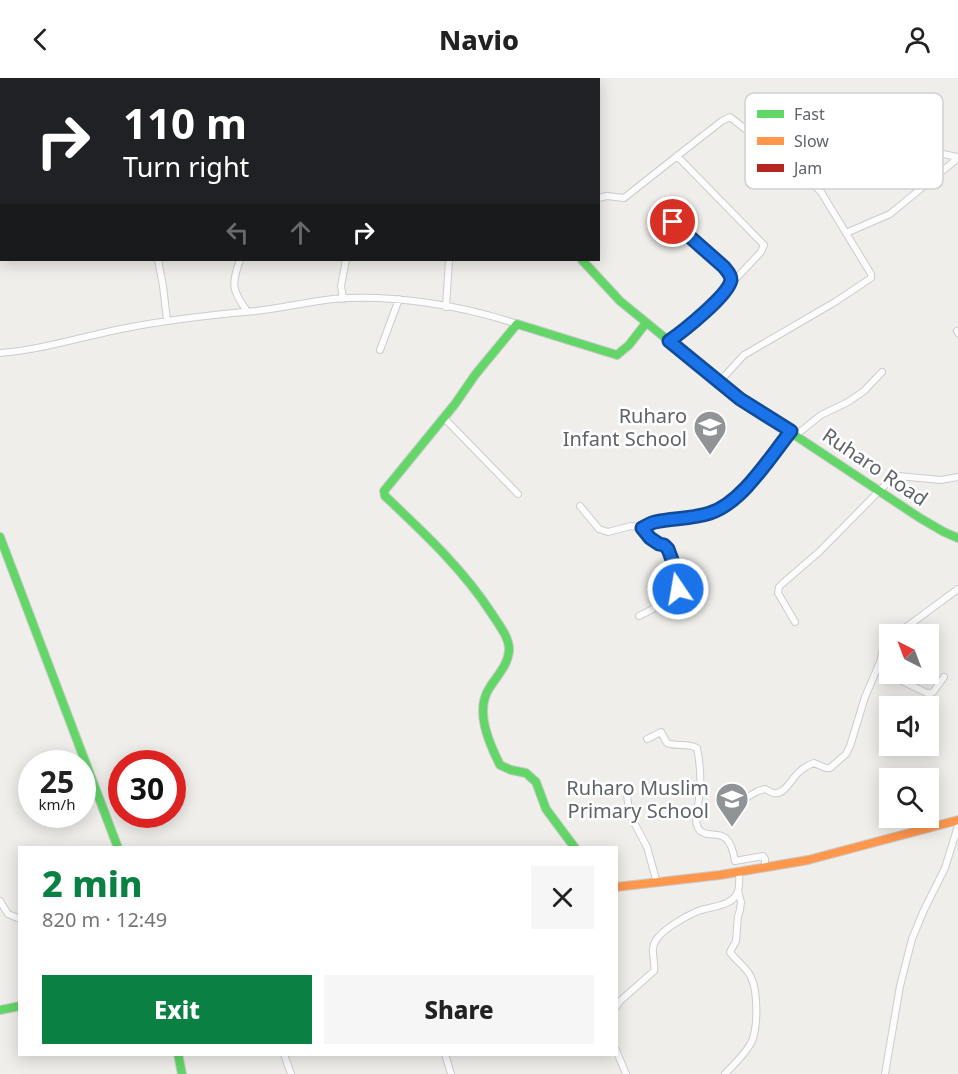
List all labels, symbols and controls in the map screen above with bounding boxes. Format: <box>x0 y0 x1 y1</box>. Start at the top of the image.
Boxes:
text: Navio <box>439 21 519 58</box>
icon: back <box>24 23 57 56</box>
icon: person <box>901 23 934 56</box>
legend <box>745 93 943 189</box>
text: 110 m <box>123 94 247 151</box>
icon: right <box>24 102 102 180</box>
text: Fast <box>794 103 825 125</box>
text: Slow <box>794 130 829 152</box>
text: Turn right <box>123 148 249 185</box>
text: Jam <box>792 157 822 179</box>
pin <box>647 196 698 247</box>
icon: arrive <box>656 205 689 238</box>
icon: left <box>221 216 254 249</box>
icon: ahead <box>284 216 317 249</box>
icon: right <box>347 216 380 249</box>
place label: Ruharo Infant School <box>563 402 687 452</box>
school or university icon: Ruharo Infant School <box>692 409 728 456</box>
street label: Ruharo Road <box>817 421 933 512</box>
position arrow <box>646 557 710 621</box>
north arrow <box>879 624 939 684</box>
map controls <box>879 624 939 828</box>
button: sound <box>879 696 939 756</box>
speed limit sign: 30 <box>108 750 186 828</box>
text: 25 <box>40 761 74 802</box>
button: search <box>879 768 939 828</box>
place label: Ruharo Muslim Primary School <box>566 774 709 824</box>
school or university icon: Ruharo Muslim Primary School <box>714 781 750 828</box>
text: km/h <box>39 794 75 814</box>
text: 2 min <box>42 859 143 908</box>
button: close <box>531 866 594 929</box>
text: 820 m · 12:49 <box>42 906 167 933</box>
button: Exit <box>42 975 312 1044</box>
button: Share <box>324 975 594 1044</box>

